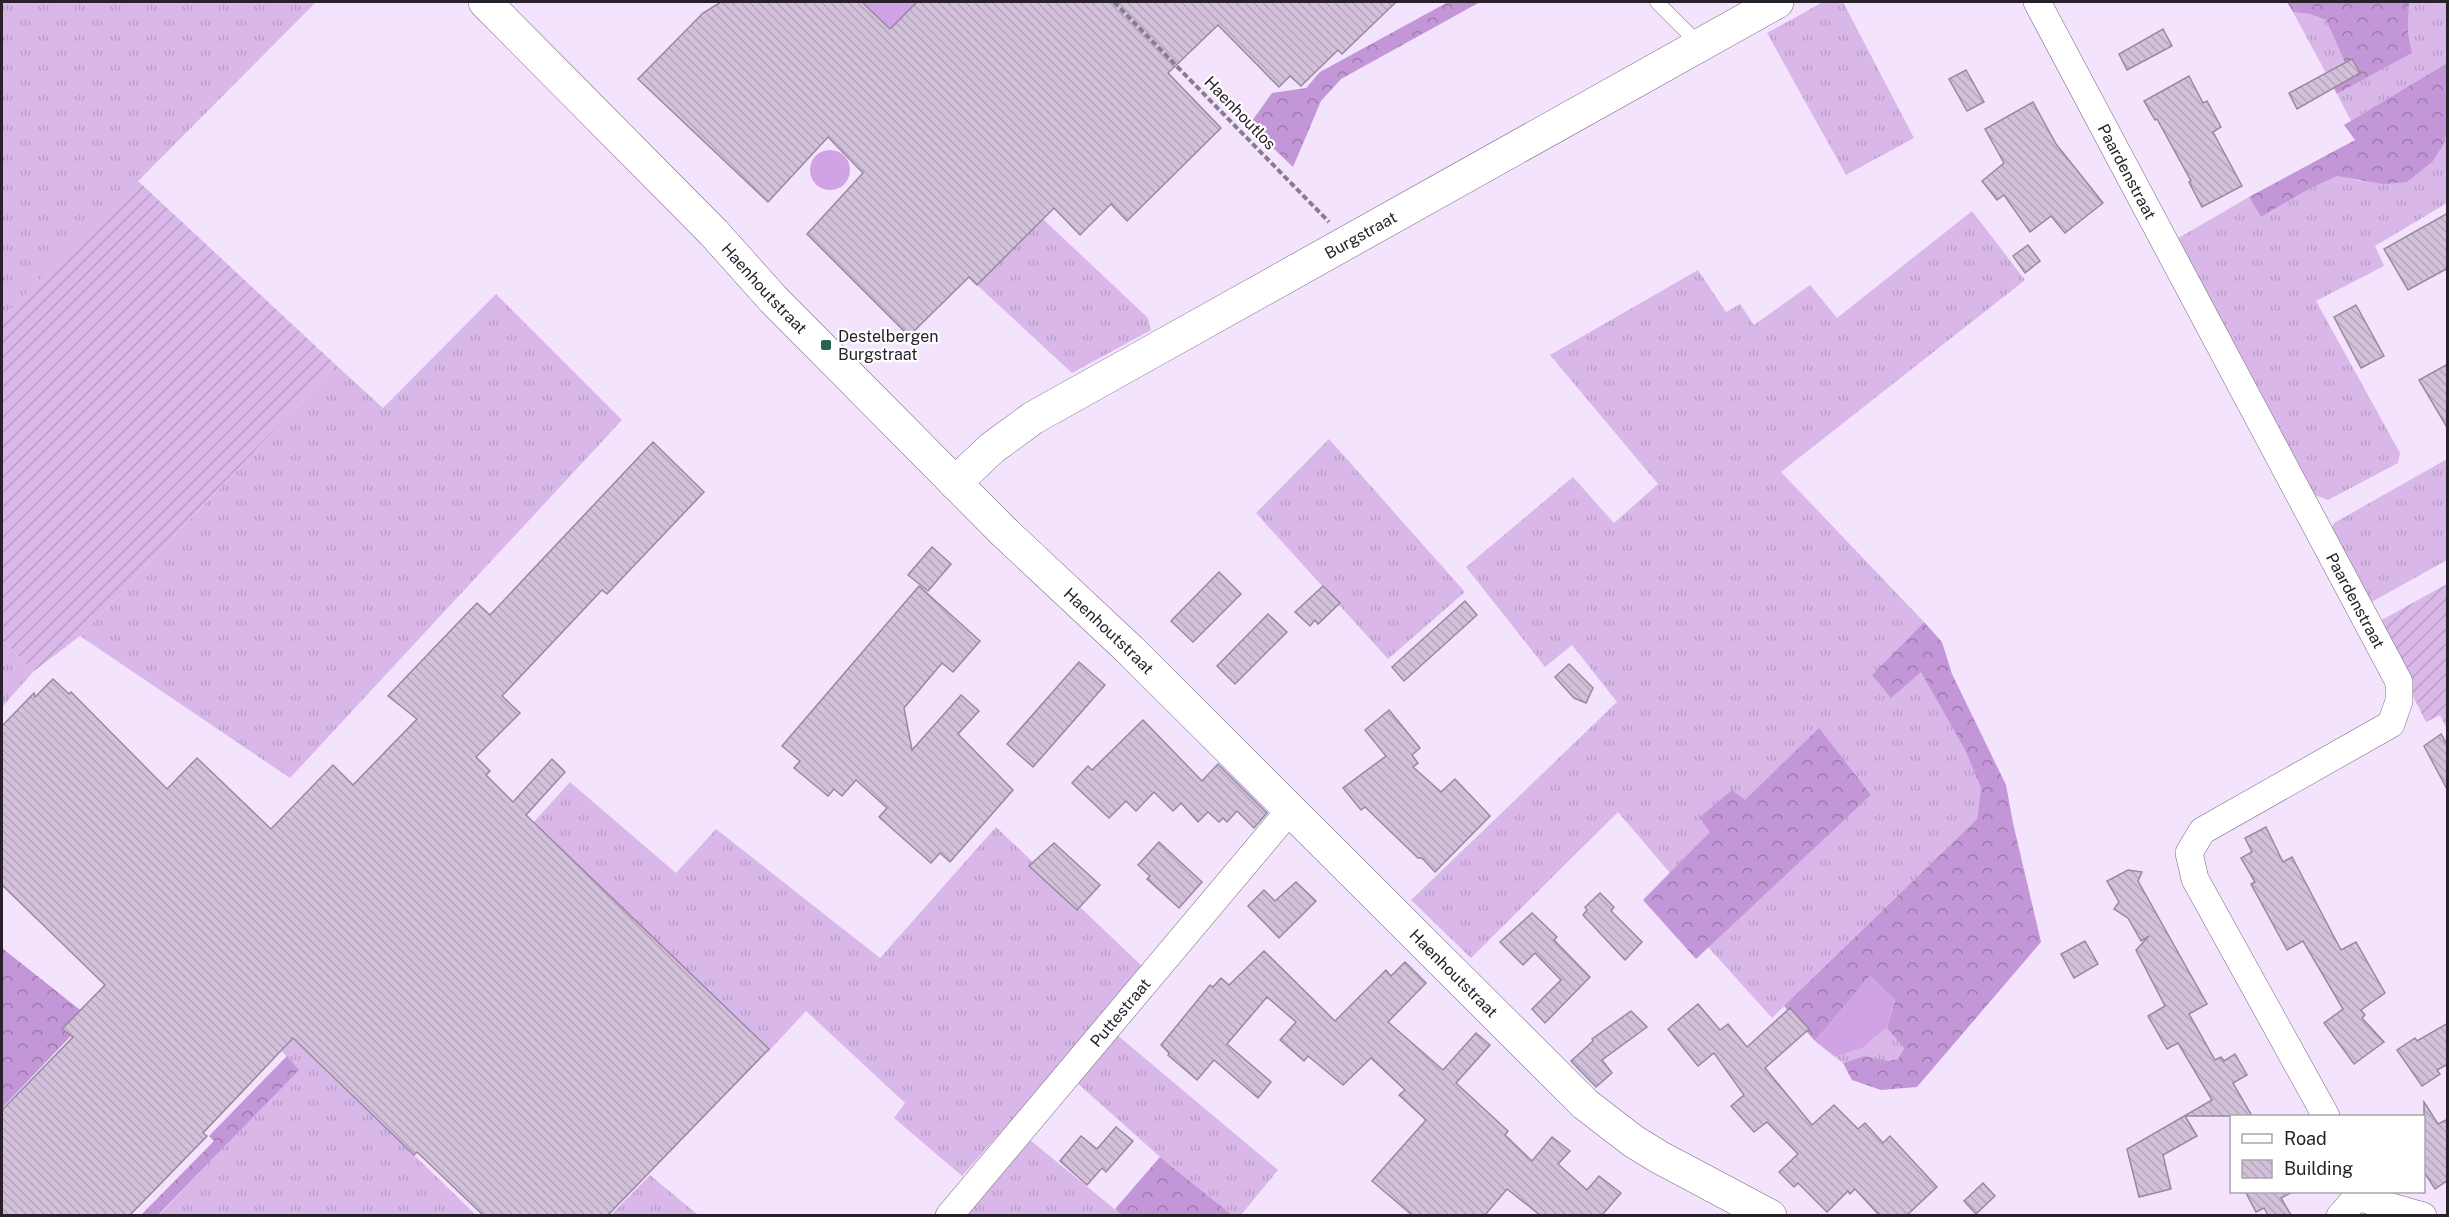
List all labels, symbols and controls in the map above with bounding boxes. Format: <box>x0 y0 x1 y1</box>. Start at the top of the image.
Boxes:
street label: Haenhoutlos <box>1200 72 1280 154</box>
street label: Paardenstraat <box>2094 121 2160 222</box>
street label: Burgstraat <box>1321 207 1400 263</box>
street label: Haenhoutstraat <box>718 239 811 337</box>
place label: Destelbergen Burgstraat <box>838 327 938 364</box>
marker: Destelbergen Burgstraat <box>819 338 833 352</box>
street label: Paardenstraat <box>2322 550 2389 651</box>
street label: Haenhoutstraat <box>1060 584 1158 678</box>
street label: Haenhoutstraat <box>1406 925 1502 1021</box>
street label: Puttestraat <box>1086 974 1154 1050</box>
legend <box>2230 1115 2425 1193</box>
text: Road <box>2284 1128 2327 1149</box>
text: Building <box>2284 1158 2353 1179</box>

